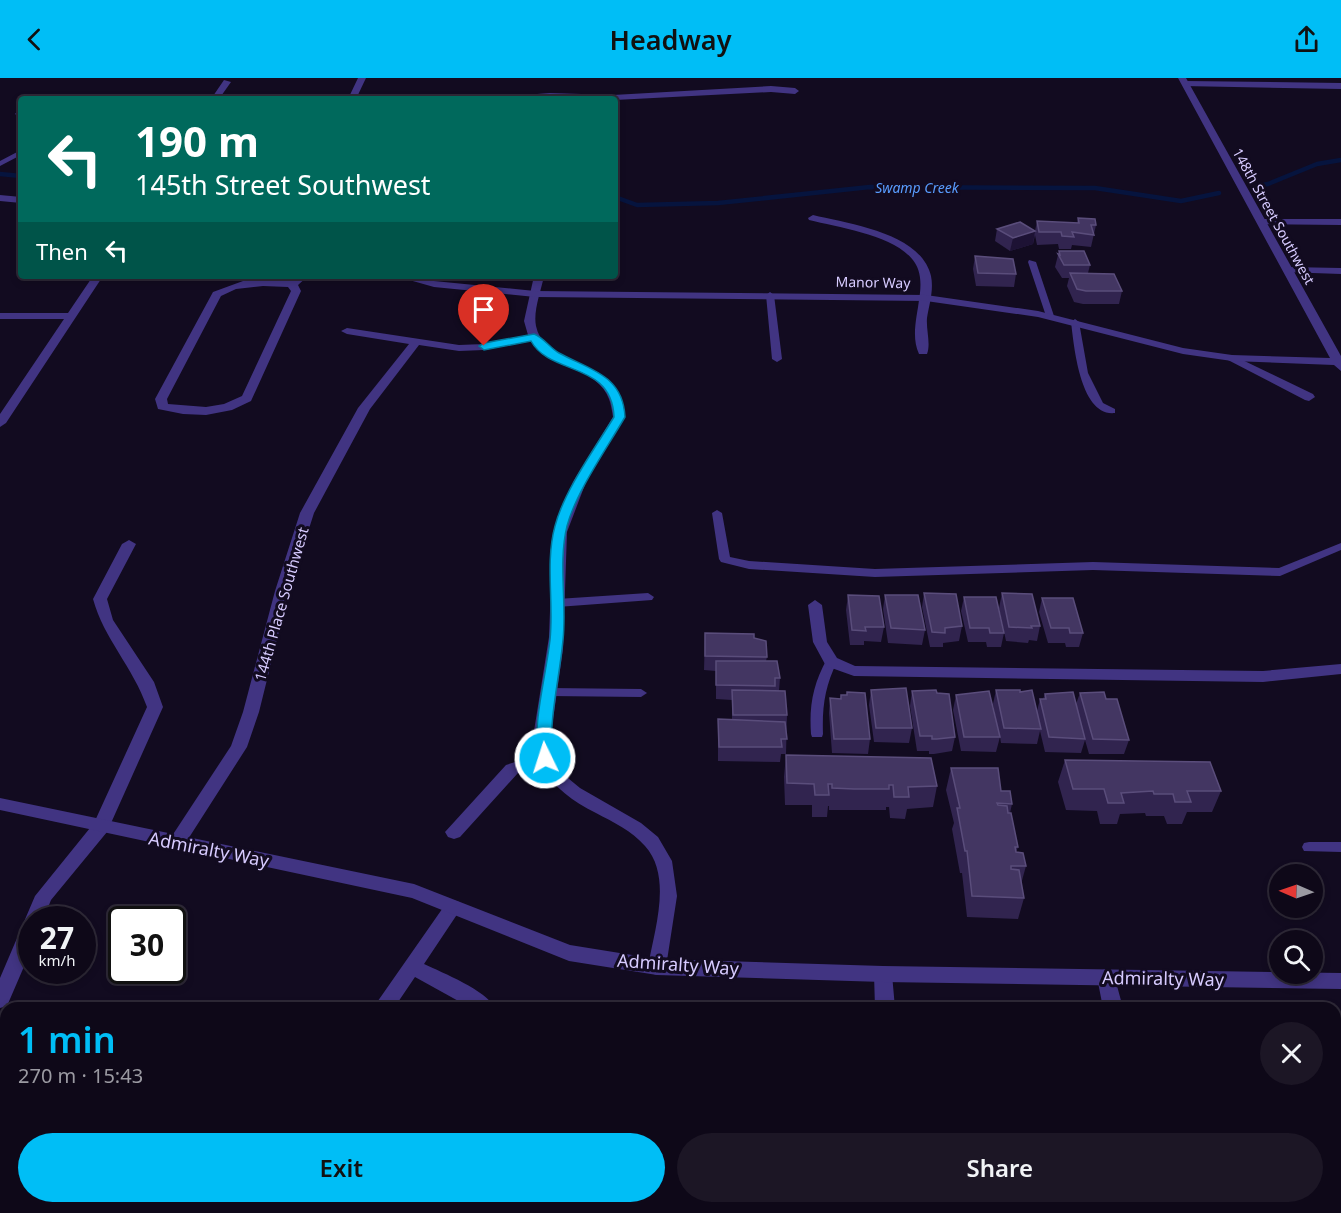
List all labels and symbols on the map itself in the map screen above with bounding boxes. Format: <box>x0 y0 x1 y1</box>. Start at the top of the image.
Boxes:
street label: 148th Street Southwest <box>1229 144 1319 288</box>
water label: Swamp Creek <box>875 178 960 197</box>
street label: Manor Way <box>835 272 911 292</box>
pin <box>458 284 509 346</box>
street label: 144th Place Southwest <box>249 524 313 683</box>
position arrow <box>513 726 577 790</box>
street label: Admiralty Way <box>147 826 272 873</box>
north arrow <box>1269 864 1323 918</box>
speed limit sign: 30 <box>108 906 186 984</box>
street label: Admiralty Way <box>616 948 740 980</box>
street label: Admiralty Way <box>1102 965 1225 991</box>

